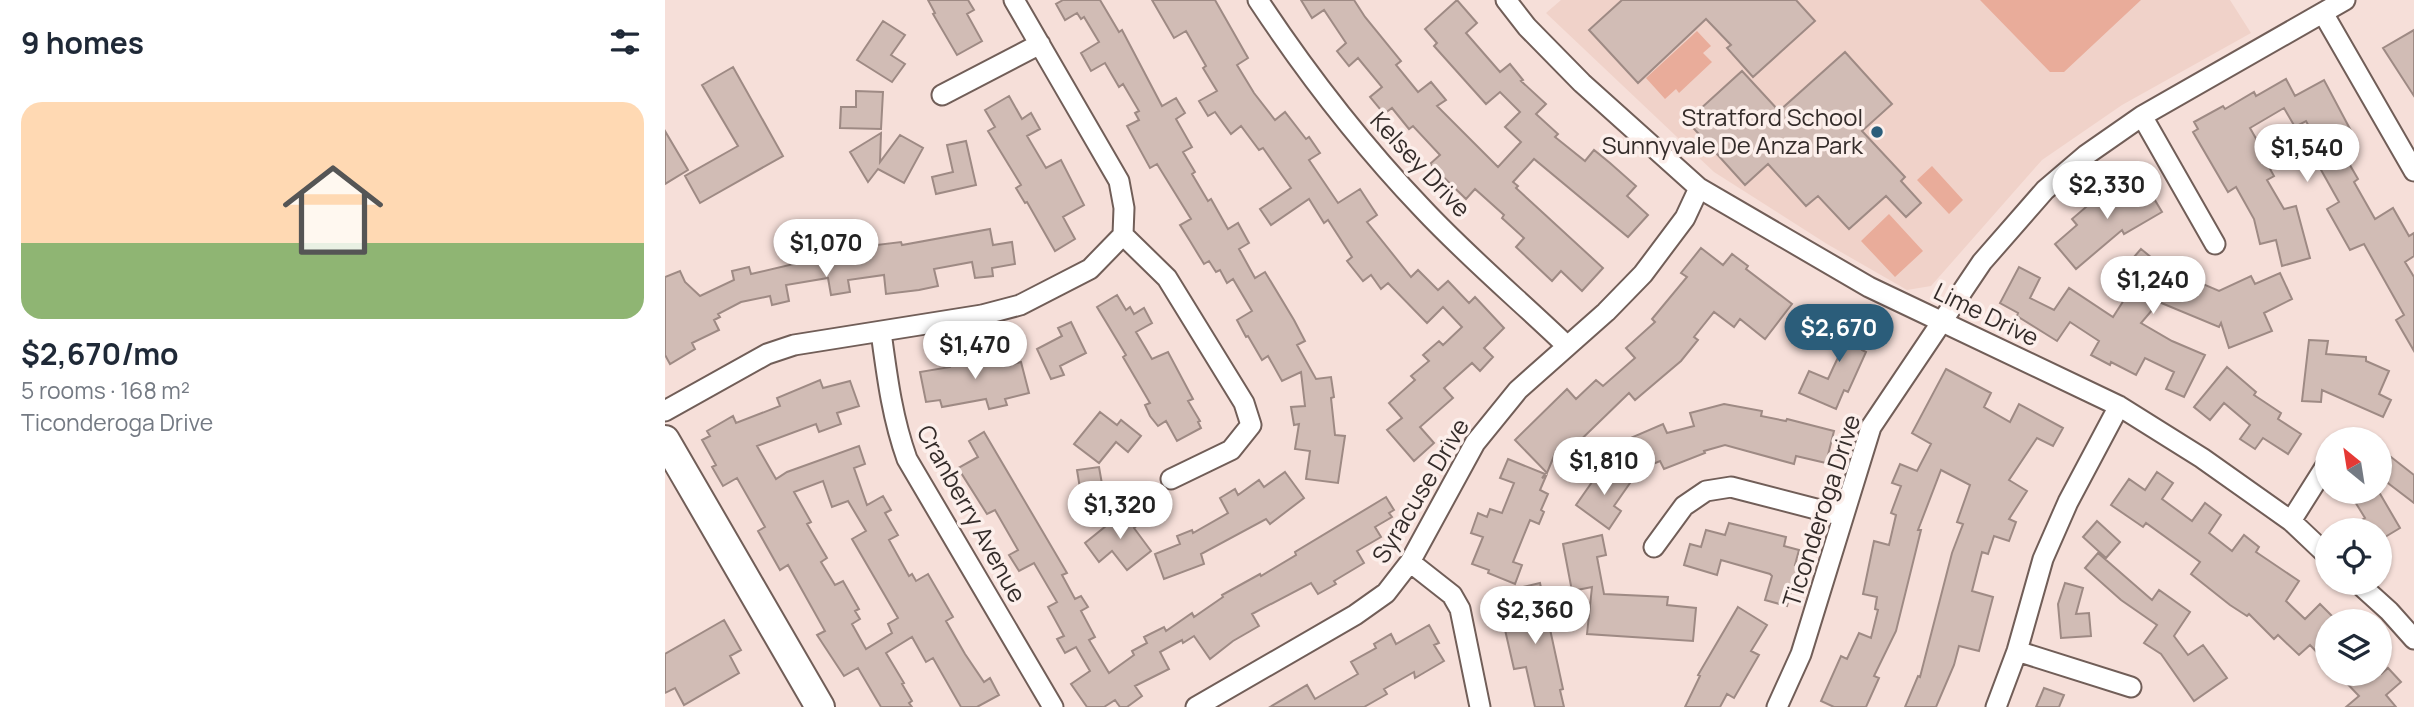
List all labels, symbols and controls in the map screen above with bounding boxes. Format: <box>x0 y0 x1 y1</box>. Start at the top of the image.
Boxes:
text: 9 homes <box>21 22 144 63</box>
icon: filters <box>606 23 644 61</box>
place label: Stratford School Sunnyvale De Anza Park <box>1602 100 1864 161</box>
street label: Kelsey Drive <box>1364 104 1478 224</box>
marker: Stratford School Sunnyvale De Anza Park <box>1869 124 1885 140</box>
pin: $1,540 <box>2250 124 2364 184</box>
text: $1,540 <box>2270 131 2344 163</box>
icon: home <box>270 147 396 273</box>
pin: $2,330 <box>2050 162 2164 221</box>
text: $2,330 <box>2068 168 2146 200</box>
pin: $1,070 <box>769 219 883 279</box>
text: $1,070 <box>789 226 863 258</box>
pin: $1,240 <box>2096 256 2210 316</box>
text: $1,240 <box>2117 263 2189 295</box>
street label: Lime Drive <box>1929 274 2045 353</box>
pin: $2,670 <box>1782 304 1896 364</box>
text: $2,670 <box>1801 311 1877 343</box>
pin: $1,470 <box>918 322 1032 381</box>
text: $1,470 <box>939 328 1011 360</box>
text: $2,670/mo <box>21 333 179 374</box>
text: 5 rooms · 168 m² <box>21 374 190 406</box>
text: Ticonderoga Drive <box>21 406 213 438</box>
street label: Ticonderoga Drive <box>1774 410 1867 611</box>
street label: Syracuse Drive <box>1363 412 1476 569</box>
street label: Cranberry Avenue <box>910 419 1035 608</box>
north arrow <box>2315 427 2392 504</box>
map controls <box>2315 427 2392 686</box>
pin: $1,810 <box>1547 438 1661 497</box>
text: $1,810 <box>1569 444 1639 476</box>
pin: $1,320 <box>1063 482 1177 541</box>
text: $1,320 <box>1084 488 1156 520</box>
button: locate <box>2315 518 2392 595</box>
pin: $2,360 <box>1478 586 1592 646</box>
text: $2,360 <box>1496 593 1574 625</box>
button: layers <box>2315 609 2392 686</box>

